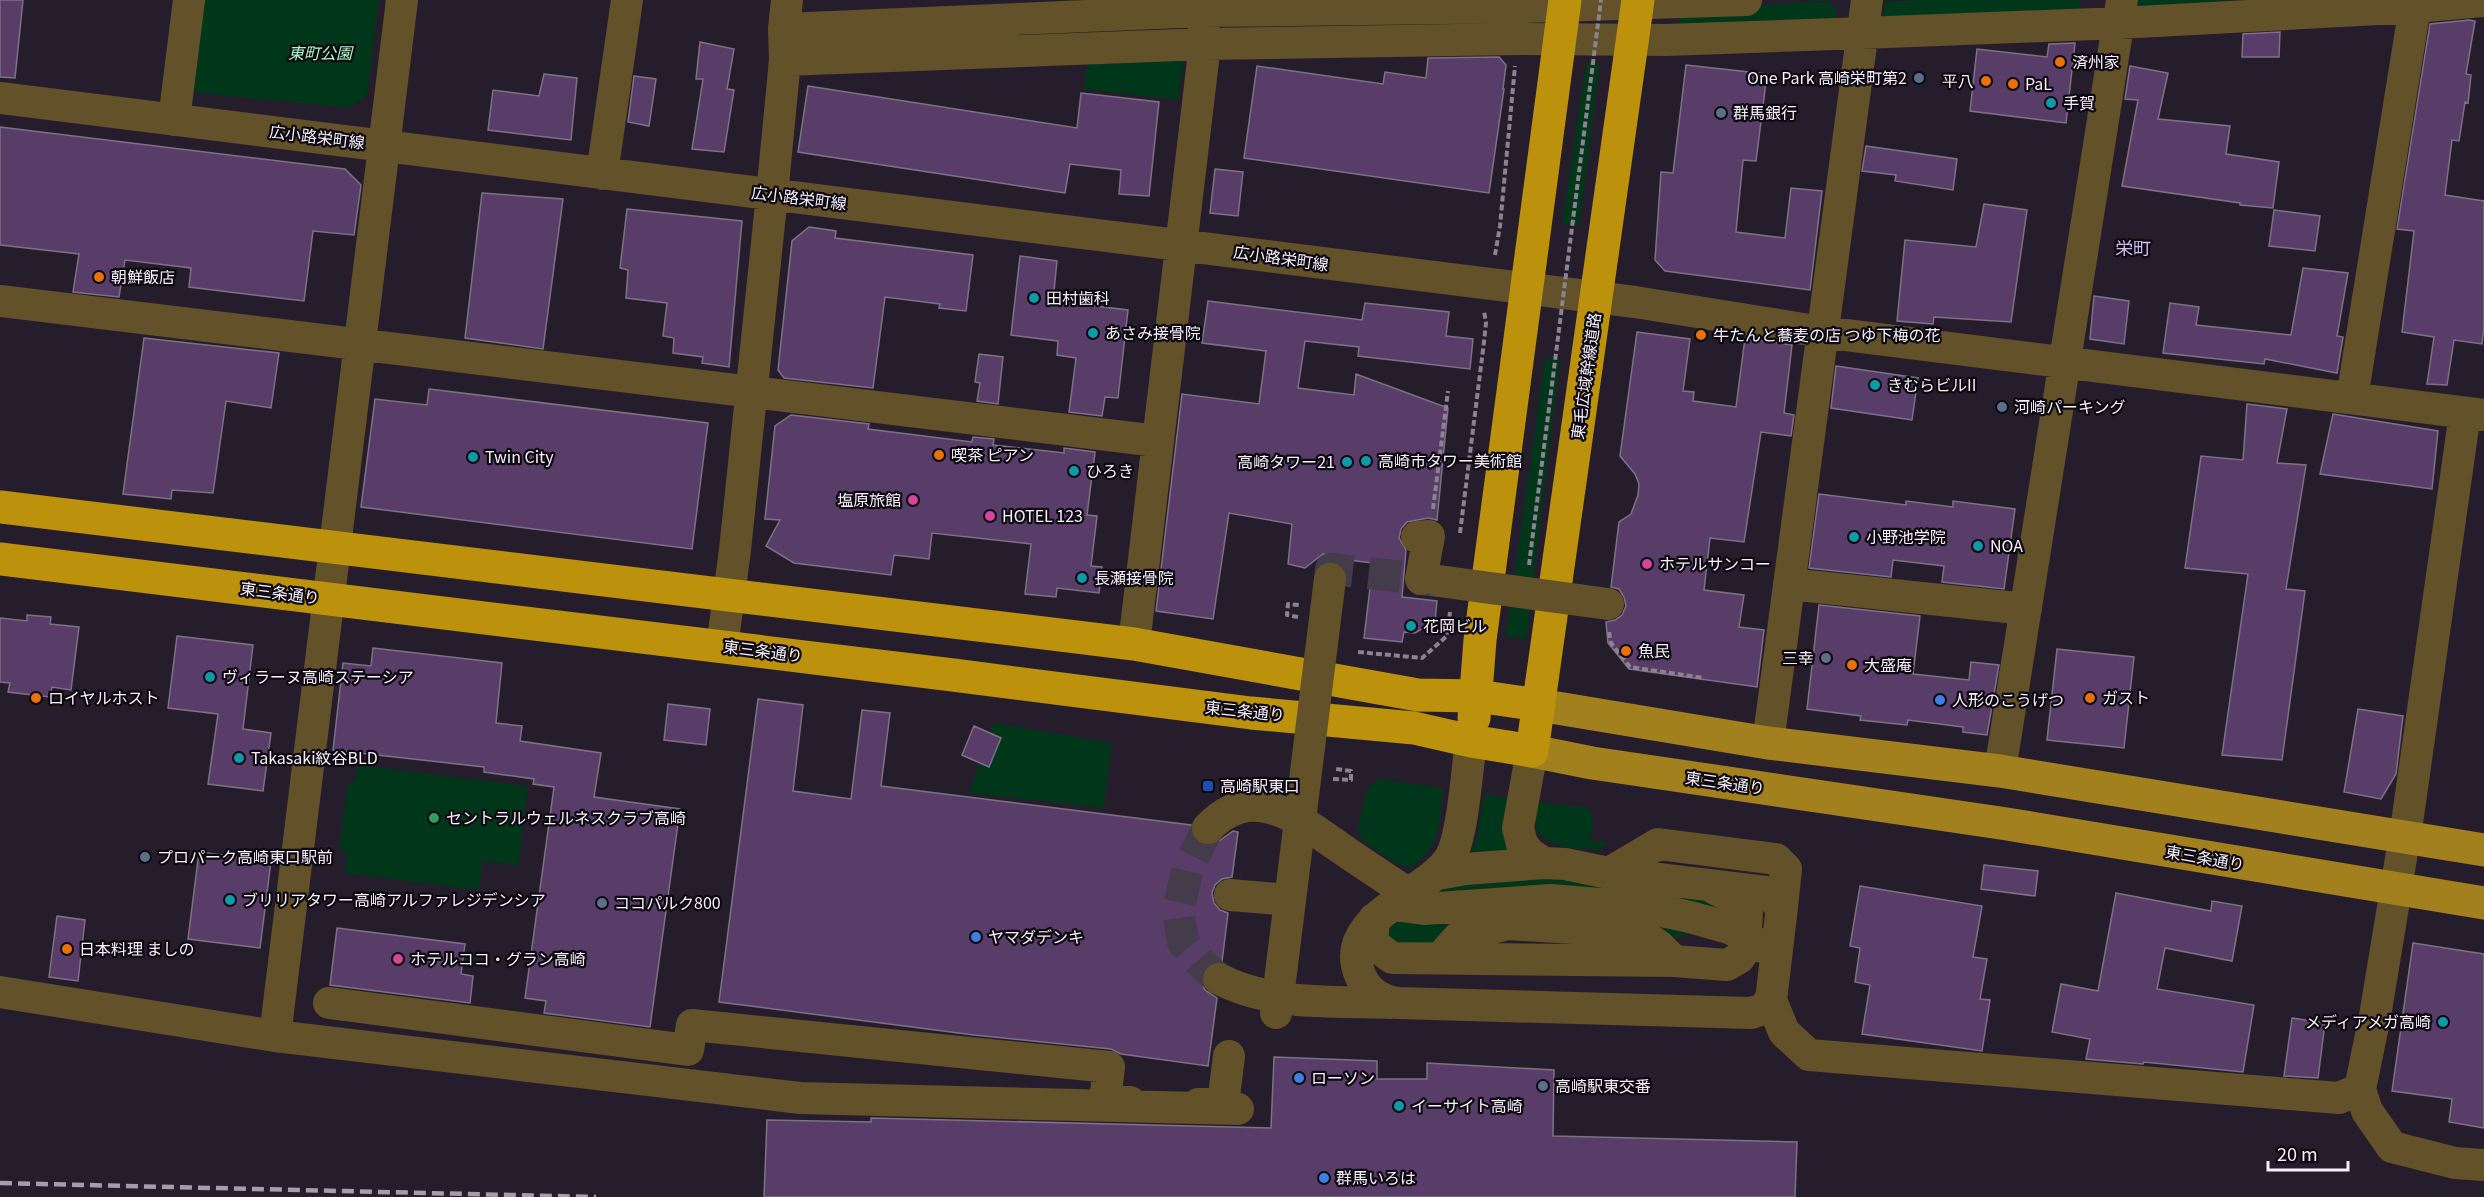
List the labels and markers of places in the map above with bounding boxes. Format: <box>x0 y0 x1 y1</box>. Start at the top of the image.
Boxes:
place label: 済州家 <box>2072 49 2120 73</box>
marker: 済州家 <box>2053 55 2067 69</box>
place label: One Park 高崎栄町第2 <box>1747 65 1907 89</box>
place label: 平八 <box>1942 68 1974 92</box>
marker: One Park 高崎栄町第2 <box>1912 71 1926 85</box>
place label: PaL <box>2025 71 2052 95</box>
marker: 平八 <box>1979 74 1993 88</box>
marker: PaL <box>2006 77 2020 91</box>
place label: 手賀 <box>2063 90 2095 114</box>
marker: 手賀 <box>2044 96 2058 110</box>
place label: 群馬銀行 <box>1733 100 1797 124</box>
marker: 群馬銀行 <box>1714 106 1728 120</box>
place label: 朝鮮飯店 <box>111 264 175 288</box>
marker: 朝鮮飯店 <box>92 270 106 284</box>
place label: 田村歯科 <box>1046 285 1110 309</box>
marker: 田村歯科 <box>1027 291 1041 305</box>
place label: あさみ接骨院 <box>1105 320 1201 344</box>
place label: 牛たんと蕎麦の店 つゆ下梅の花 <box>1713 322 1941 346</box>
marker: あさみ接骨院 <box>1086 326 1100 340</box>
marker: 牛たんと蕎麦の店 つゆ下梅の花 <box>1694 328 1708 342</box>
place label: きむらビルII <box>1887 372 1976 396</box>
marker: きむらビルII <box>1868 378 1882 392</box>
place label: 河崎パーキング <box>2014 394 2126 418</box>
marker: 河崎パーキング <box>1995 400 2009 414</box>
place label: 喫茶 ピアン <box>951 442 1034 466</box>
place label: Twin City <box>485 444 554 468</box>
marker: 喫茶 ピアン <box>932 448 946 462</box>
place label: 高崎市タワー美術館 <box>1378 448 1522 472</box>
place label: 高崎タワー21 <box>1237 449 1335 473</box>
marker: Twin City <box>466 450 480 464</box>
marker: 高崎市タワー美術館 <box>1359 454 1373 468</box>
marker: 高崎タワー21 <box>1340 455 1354 469</box>
place label: ひろき <box>1086 458 1134 482</box>
marker: ひろき <box>1067 464 1081 478</box>
place label: 塩原旅館 <box>837 487 901 511</box>
marker: 塩原旅館 <box>906 493 920 507</box>
place label: HOTEL 123 <box>1002 503 1083 527</box>
marker: HOTEL 123 <box>983 509 997 523</box>
place label: 小野池学院 <box>1866 524 1946 548</box>
marker: 小野池学院 <box>1847 530 1861 544</box>
place label: NOA <box>1990 533 2023 557</box>
marker: NOA <box>1971 539 1985 553</box>
place label: ホテルサンコー <box>1659 551 1771 575</box>
marker: ホテルサンコー <box>1640 557 1654 571</box>
place label: 長瀬接骨院 <box>1094 565 1174 589</box>
marker: 長瀬接骨院 <box>1075 571 1089 585</box>
place label: 花岡ビル <box>1423 613 1487 637</box>
marker: 花岡ビル <box>1404 619 1418 633</box>
place label: 魚民 <box>1638 638 1670 662</box>
marker: 魚民 <box>1619 644 1633 658</box>
place label: 三幸 <box>1782 645 1814 669</box>
marker: 三幸 <box>1819 651 1833 665</box>
place label: 大盛庵 <box>1864 652 1912 676</box>
marker: 大盛庵 <box>1845 658 1859 672</box>
place label: ヴィラーヌ高崎ステーシア <box>222 664 414 688</box>
marker: ヴィラーヌ高崎ステーシア <box>203 670 217 684</box>
place label: ロイヤルホスト <box>48 685 160 709</box>
place label: ガスト <box>2102 685 2150 709</box>
place label: 人形のこうげつ <box>1952 687 2064 711</box>
marker: ロイヤルホスト <box>29 691 43 705</box>
marker: ガスト <box>2083 691 2097 705</box>
marker: 人形のこうげつ <box>1933 693 1947 707</box>
place label: Takasaki紋谷BLD <box>251 745 378 769</box>
marker: Takasaki紋谷BLD <box>232 751 246 765</box>
place label: 高崎駅東口 <box>1220 773 1300 797</box>
marker: 高崎駅東口 <box>1201 779 1215 793</box>
place label: セントラルウェルネスクラブ高崎 <box>446 805 686 829</box>
marker: セントラルウェルネスクラブ高崎 <box>427 811 441 825</box>
place label: プロパーク高崎東口駅前 <box>157 844 333 868</box>
marker: プロパーク高崎東口駅前 <box>138 850 152 864</box>
place label: ブリリアタワー高崎アルファレジデンシア <box>242 887 546 911</box>
place label: ココパルク800 <box>614 890 721 914</box>
marker: ブリリアタワー高崎アルファレジデンシア <box>223 893 237 907</box>
marker: ココパルク800 <box>595 896 609 910</box>
place label: ヤマダデンキ <box>988 924 1084 948</box>
marker: ヤマダデンキ <box>969 930 983 944</box>
place label: 日本料理 ましの <box>79 936 195 960</box>
marker: 日本料理 ましの <box>60 942 74 956</box>
place label: ホテルココ・グラン高崎 <box>410 946 586 970</box>
marker: ホテルココ・グラン高崎 <box>391 952 405 966</box>
place label: メディアメガ高崎 <box>2305 1009 2431 1033</box>
marker: メディアメガ高崎 <box>2436 1015 2450 1029</box>
place label: ローソン <box>1311 1065 1375 1089</box>
marker: ローソン <box>1292 1071 1306 1085</box>
place label: 高崎駅東交番 <box>1555 1073 1651 1097</box>
marker: 高崎駅東交番 <box>1536 1079 1550 1093</box>
place label: イーサイト高崎 <box>1411 1093 1523 1117</box>
marker: イーサイト高崎 <box>1392 1099 1406 1113</box>
place label: 群馬いろは <box>1336 1165 1416 1189</box>
marker: 群馬いろは <box>1317 1171 1331 1185</box>

